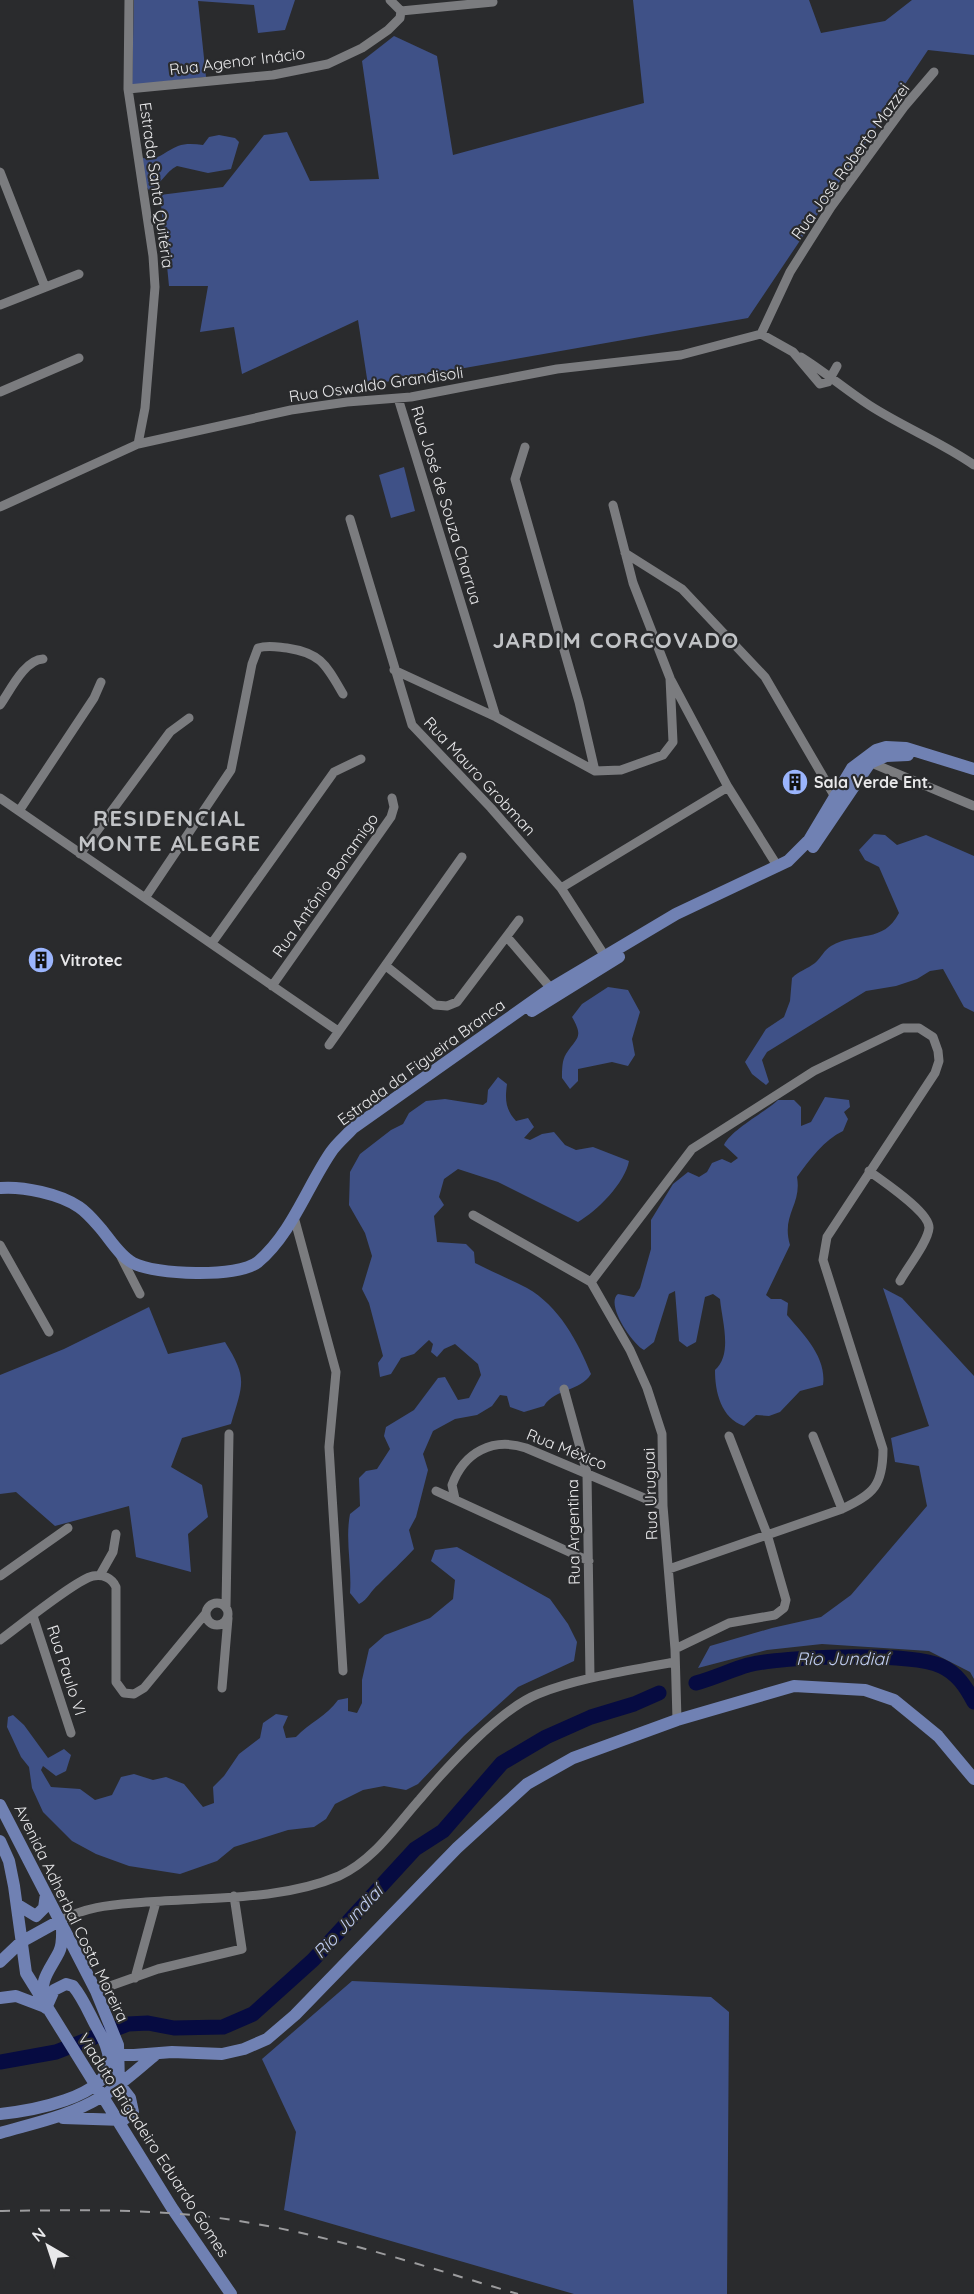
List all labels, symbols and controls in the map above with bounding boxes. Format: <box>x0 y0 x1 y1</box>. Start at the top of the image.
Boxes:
street label: Rua Agenor Inácio <box>168 43 306 79</box>
street label: Rua José Roberto Mazzei <box>786 79 914 243</box>
street label: Estrada Santa Quitéria <box>135 101 179 269</box>
street label: Rua Oswaldo Grandisoli <box>287 362 465 406</box>
street label: Rua José de Souza Charrua <box>407 403 487 607</box>
district label: JARDIM CORCOVADO <box>492 626 740 654</box>
street label: Rua Mauro Grobman <box>420 712 540 840</box>
building icon: Sala Verde Ent. <box>780 767 810 797</box>
place label: Sala Verde Ent. <box>814 772 932 792</box>
district label: RESIDENCIAL MONTE ALEGRE <box>78 804 262 857</box>
street label: Rua Antônio Bonamigo <box>268 809 382 961</box>
building icon: Vitrotec <box>26 945 56 975</box>
place label: Vitrotec <box>60 950 122 970</box>
street label: Estrada da Figueira Branca <box>333 994 509 1130</box>
street label: Rua México <box>524 1424 610 1474</box>
street label: Rua Uruguai <box>638 1448 662 1540</box>
street label: Rua Argentina <box>562 1479 584 1585</box>
street label: Rua Paulo VI <box>43 1622 91 1718</box>
water label: Rio Jundiaí <box>796 1647 891 1670</box>
street label: Avenida Adherbal Costa Moreira <box>11 1801 133 2025</box>
water label: Rio Jundiaí <box>308 1878 390 1963</box>
street label: Viaduto Brigadeiro Eduardo Gomes <box>74 2029 234 2261</box>
north arrow <box>18 2216 78 2276</box>
text: N <box>28 2223 49 2246</box>

